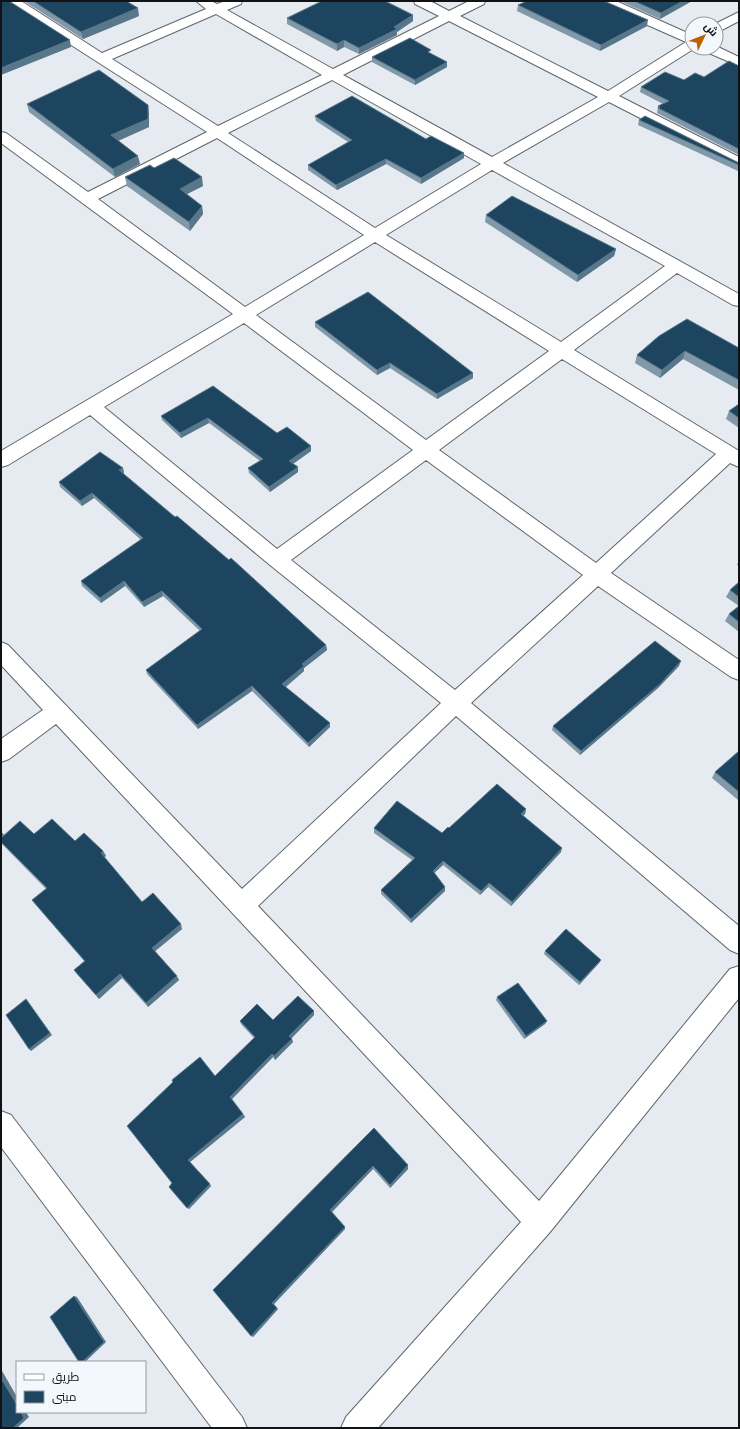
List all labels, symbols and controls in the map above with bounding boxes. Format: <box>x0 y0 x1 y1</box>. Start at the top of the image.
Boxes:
north arrow <box>684 16 724 56</box>
text: ش <box>701 19 721 39</box>
legend <box>16 1361 146 1413</box>
text: طريق <box>52 1369 80 1384</box>
text: مبنى <box>52 1389 77 1404</box>

